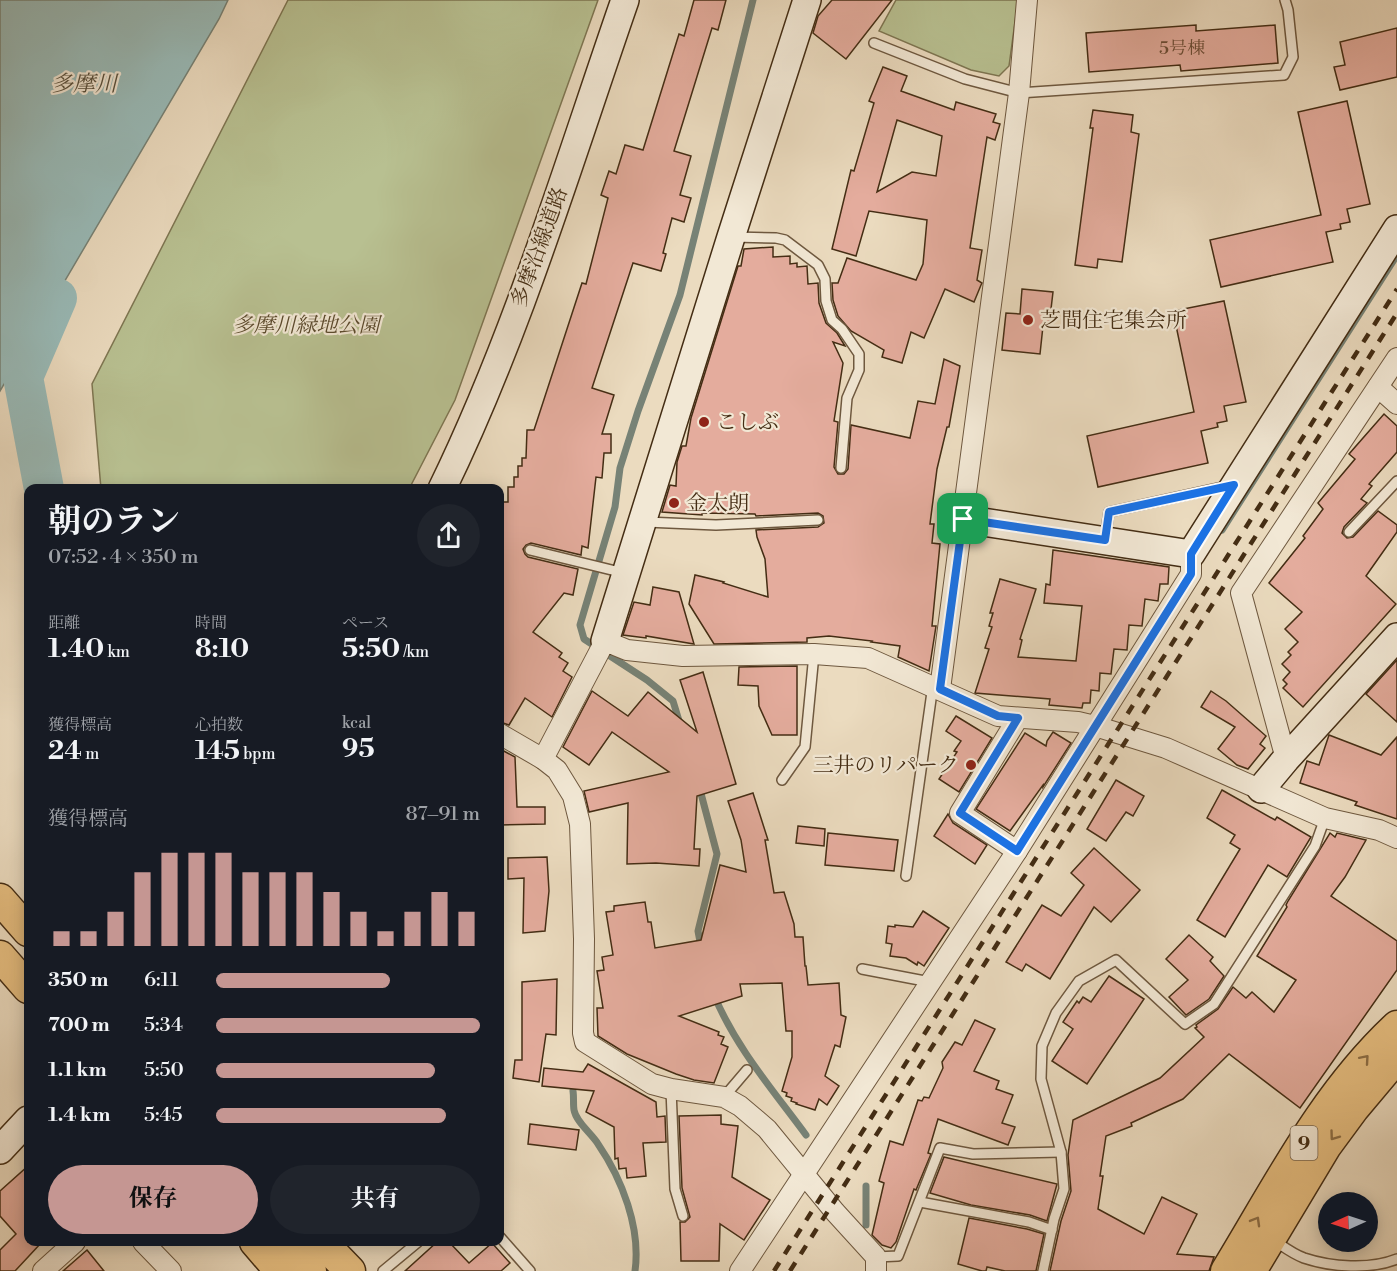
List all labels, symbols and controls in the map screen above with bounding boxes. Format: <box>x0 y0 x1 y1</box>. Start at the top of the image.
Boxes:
house number: 5号棟 <box>1159 37 1205 60</box>
water label: 多摩川 <box>51 71 119 98</box>
street label: 多摩沿線道路 <box>506 184 574 311</box>
place label: 芝間住宅集会所 <box>1040 308 1187 334</box>
park label: 多摩川緑地公園 <box>233 313 382 339</box>
marker: 芝間住宅集会所 <box>1021 313 1035 327</box>
place label: こしぶ <box>716 410 779 436</box>
marker: こしぶ <box>697 415 711 429</box>
place label: 金太朗 <box>686 491 749 517</box>
pin <box>937 493 988 544</box>
marker: 金太朗 <box>667 496 681 510</box>
text: 朝のラン <box>48 502 180 543</box>
icon: arrive <box>946 502 979 535</box>
button: share <box>417 504 480 567</box>
text: 07:52 · 4 × 350 m <box>48 545 199 570</box>
text: 距離 <box>48 613 80 633</box>
text: 時間 <box>195 613 227 633</box>
text: ペース <box>342 613 389 633</box>
text: 1.40 <box>48 633 104 665</box>
text: 8:10 <box>195 633 249 665</box>
text: 5:50 <box>342 633 400 665</box>
text: km <box>104 642 130 662</box>
text: /km <box>400 642 429 662</box>
text: kcal <box>342 713 371 733</box>
text: 獲得標高 <box>48 715 112 735</box>
text: 心拍数 <box>195 715 243 735</box>
text: 95 <box>342 733 375 765</box>
text: 24 <box>48 735 82 767</box>
text: 145 <box>195 735 240 767</box>
text: m <box>82 744 99 764</box>
text: bpm <box>240 744 276 764</box>
place label: 三井のリパーク <box>813 753 959 779</box>
marker: 三井のリパーク <box>964 758 978 772</box>
text: 87–91 m <box>405 802 480 827</box>
text: 獲得標高 <box>48 807 128 832</box>
text: 350 m <box>48 968 108 993</box>
text: 6:11 <box>144 968 179 993</box>
text: 700 m <box>48 1013 110 1038</box>
text: 5:34 <box>144 1013 183 1038</box>
one-way arrow <box>1358 1055 1369 1066</box>
text: 1.1 km <box>48 1058 107 1083</box>
text: 5:50 <box>144 1058 184 1083</box>
text: 1.4 km <box>48 1103 110 1128</box>
text: 5:45 <box>144 1103 182 1128</box>
road number: 9 <box>1290 1126 1318 1160</box>
one-way arrow <box>1330 1129 1341 1140</box>
button: 保存 <box>48 1165 258 1234</box>
button: 共有 <box>270 1165 480 1234</box>
north arrow <box>1318 1192 1378 1252</box>
map controls <box>1318 1192 1378 1252</box>
one-way arrow <box>1249 1217 1260 1227</box>

